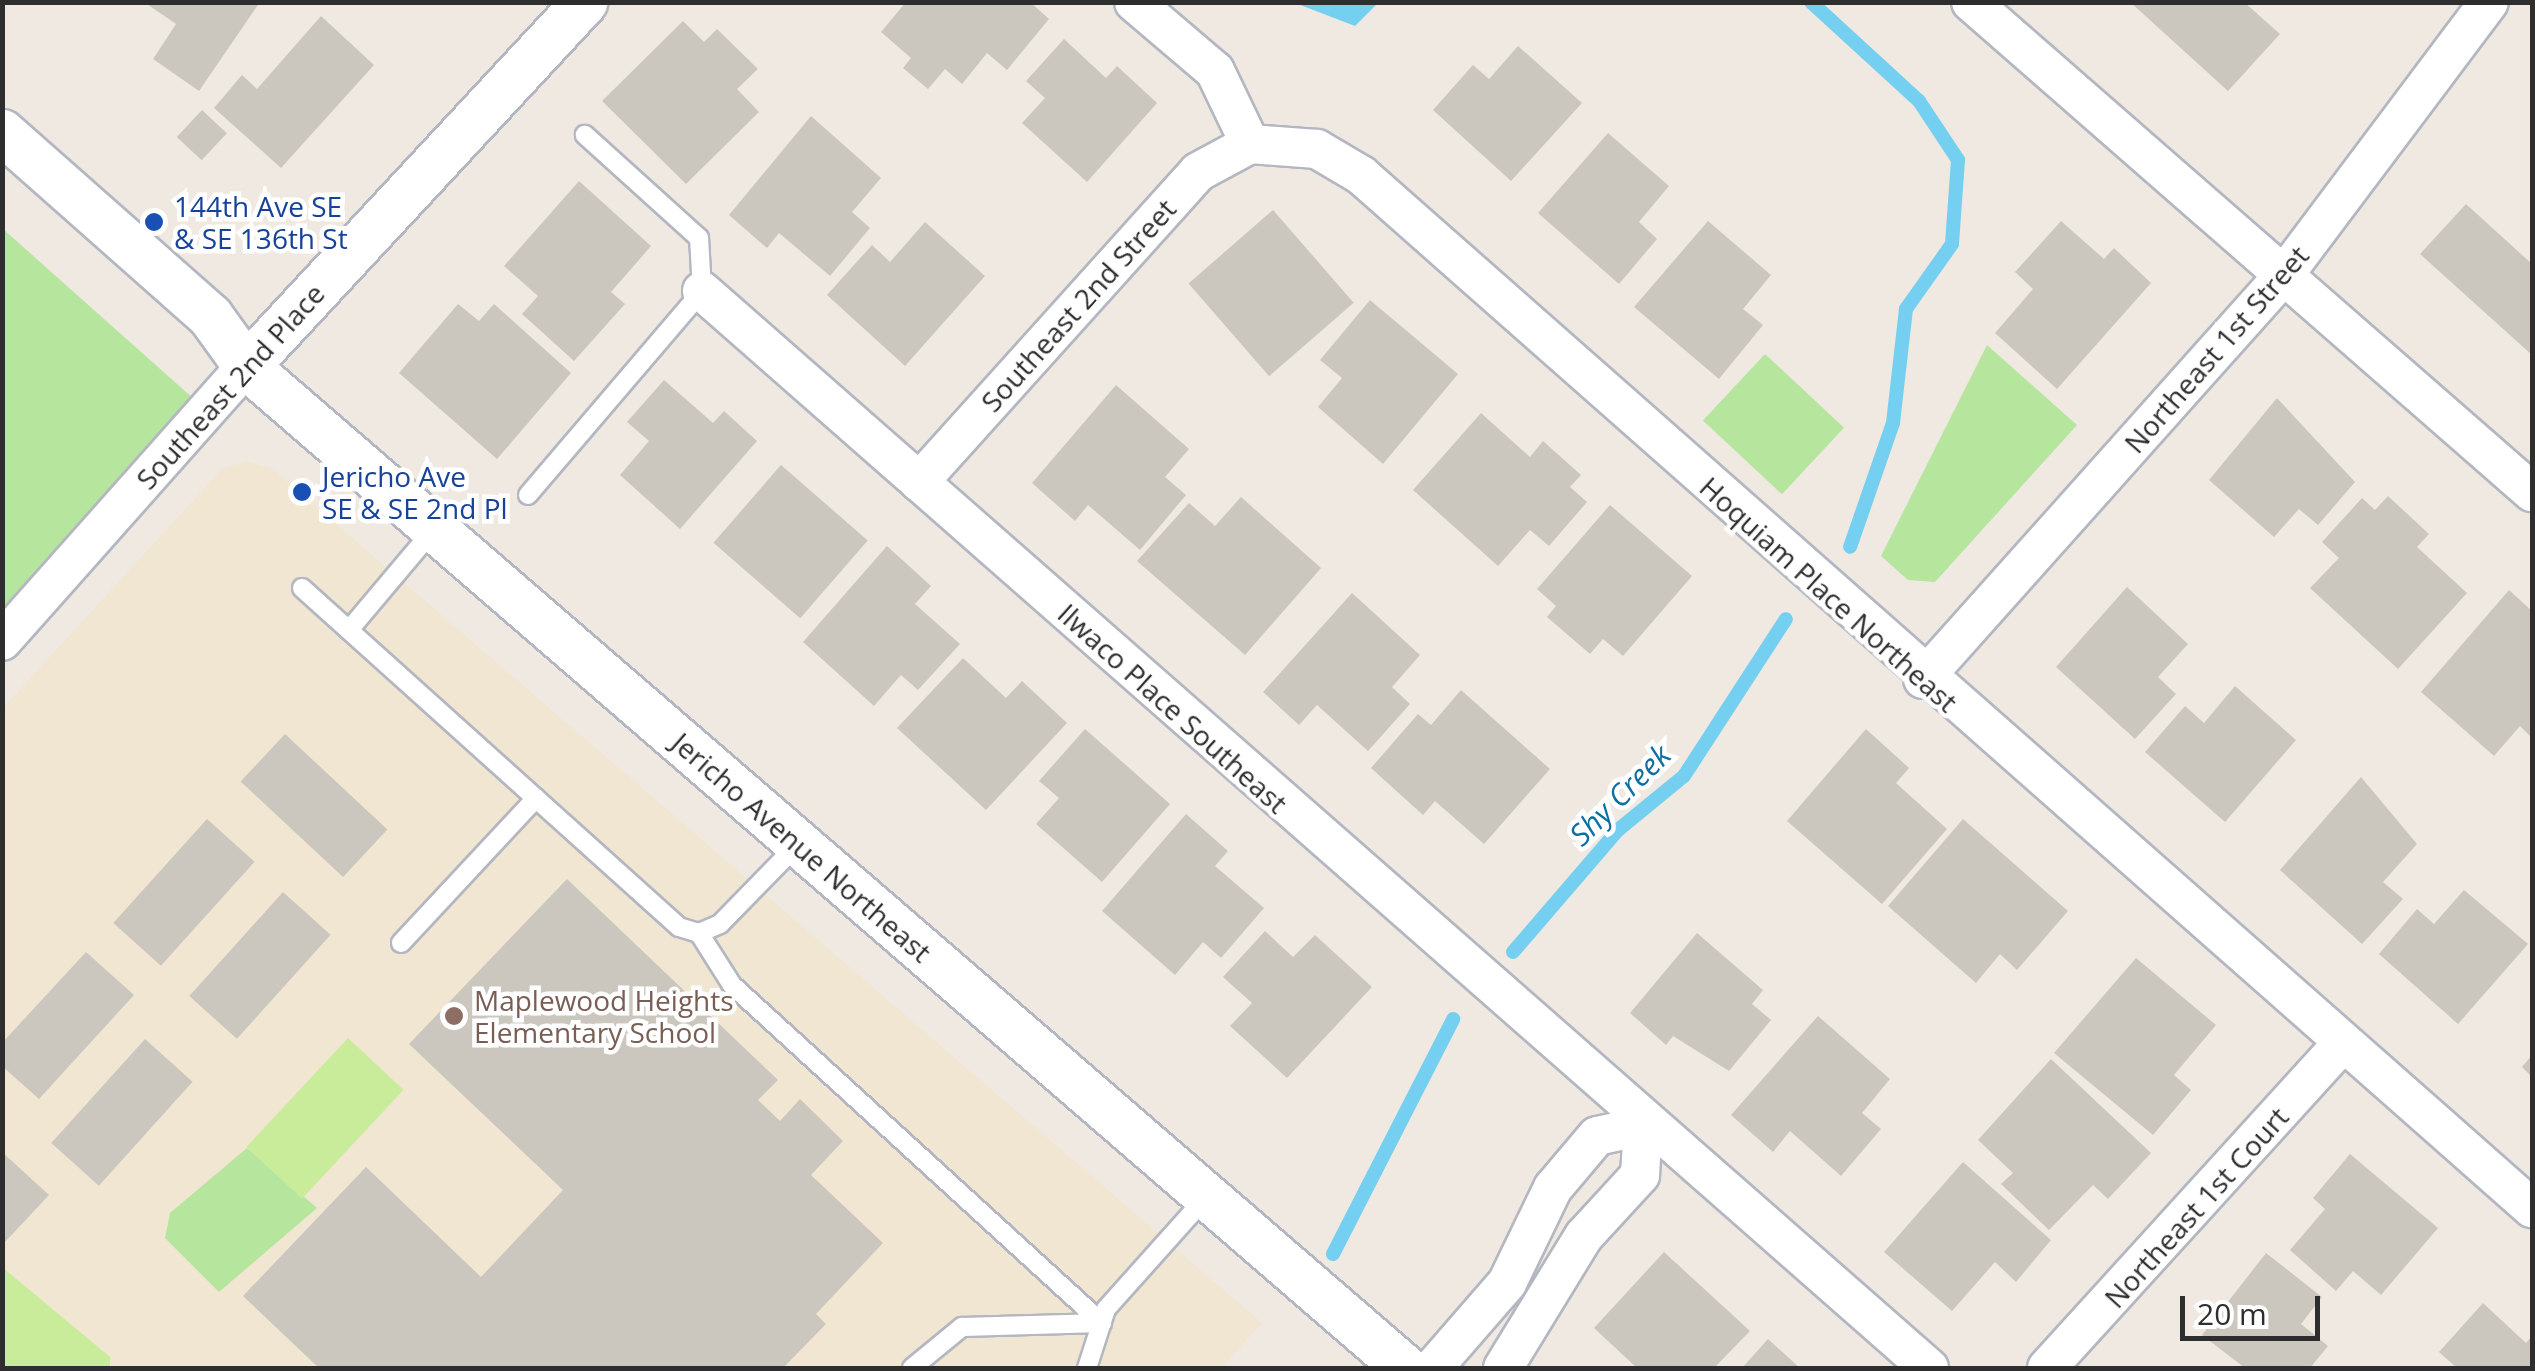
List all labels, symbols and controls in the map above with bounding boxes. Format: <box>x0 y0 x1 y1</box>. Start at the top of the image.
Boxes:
place label: 144th Ave SE & SE 136th St <box>174 189 348 255</box>
street label: Southeast 2nd Street <box>974 192 1182 418</box>
marker: 144th Ave SE & SE 136th St <box>143 211 165 233</box>
street label: Northeast 1st Street <box>2117 239 2315 459</box>
street label: Southeast 2nd Place <box>129 276 331 496</box>
place label: Jericho Ave SE & SE 2nd Pl <box>322 459 508 525</box>
street label: Hoquiam Place Northeast <box>1693 470 1965 718</box>
marker: Jericho Ave SE & SE 2nd Pl <box>291 481 313 503</box>
street label: Ilwaco Place Southeast <box>1052 596 1294 820</box>
street label: Jericho Avenue Northeast <box>666 725 938 969</box>
water label: Shy Creek <box>1562 737 1678 853</box>
place label: Maplewood Heights Elementary School <box>474 983 734 1049</box>
marker: Maplewood Heights Elementary School <box>443 1005 465 1027</box>
street label: Northeast 1st Court <box>2097 1100 2295 1314</box>
scale bar <box>2185 1276 2325 1338</box>
text: 20 m <box>2197 1293 2267 1334</box>

